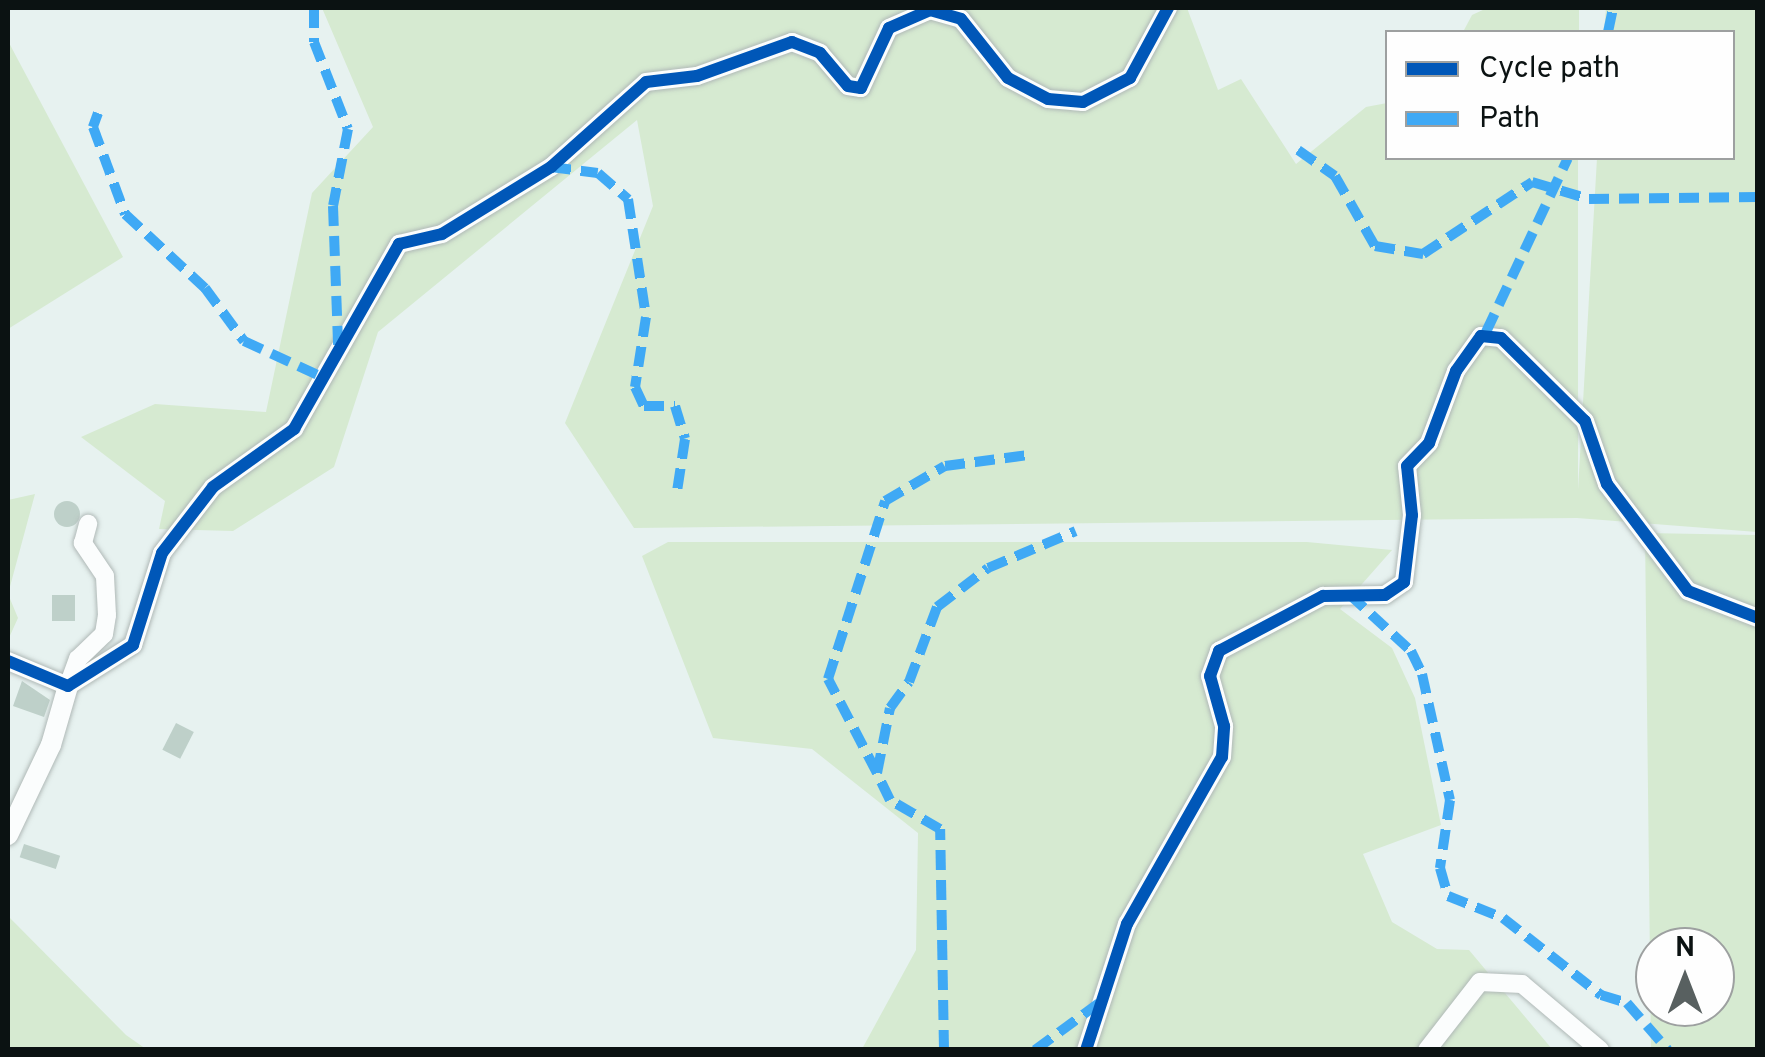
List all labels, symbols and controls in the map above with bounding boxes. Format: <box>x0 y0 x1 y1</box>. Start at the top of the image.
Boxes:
legend <box>1385 30 1735 160</box>
text: Cycle path <box>1479 51 1620 88</box>
text: Path <box>1479 101 1540 138</box>
north arrow <box>1635 927 1735 1027</box>
text: N <box>1675 931 1695 967</box>

